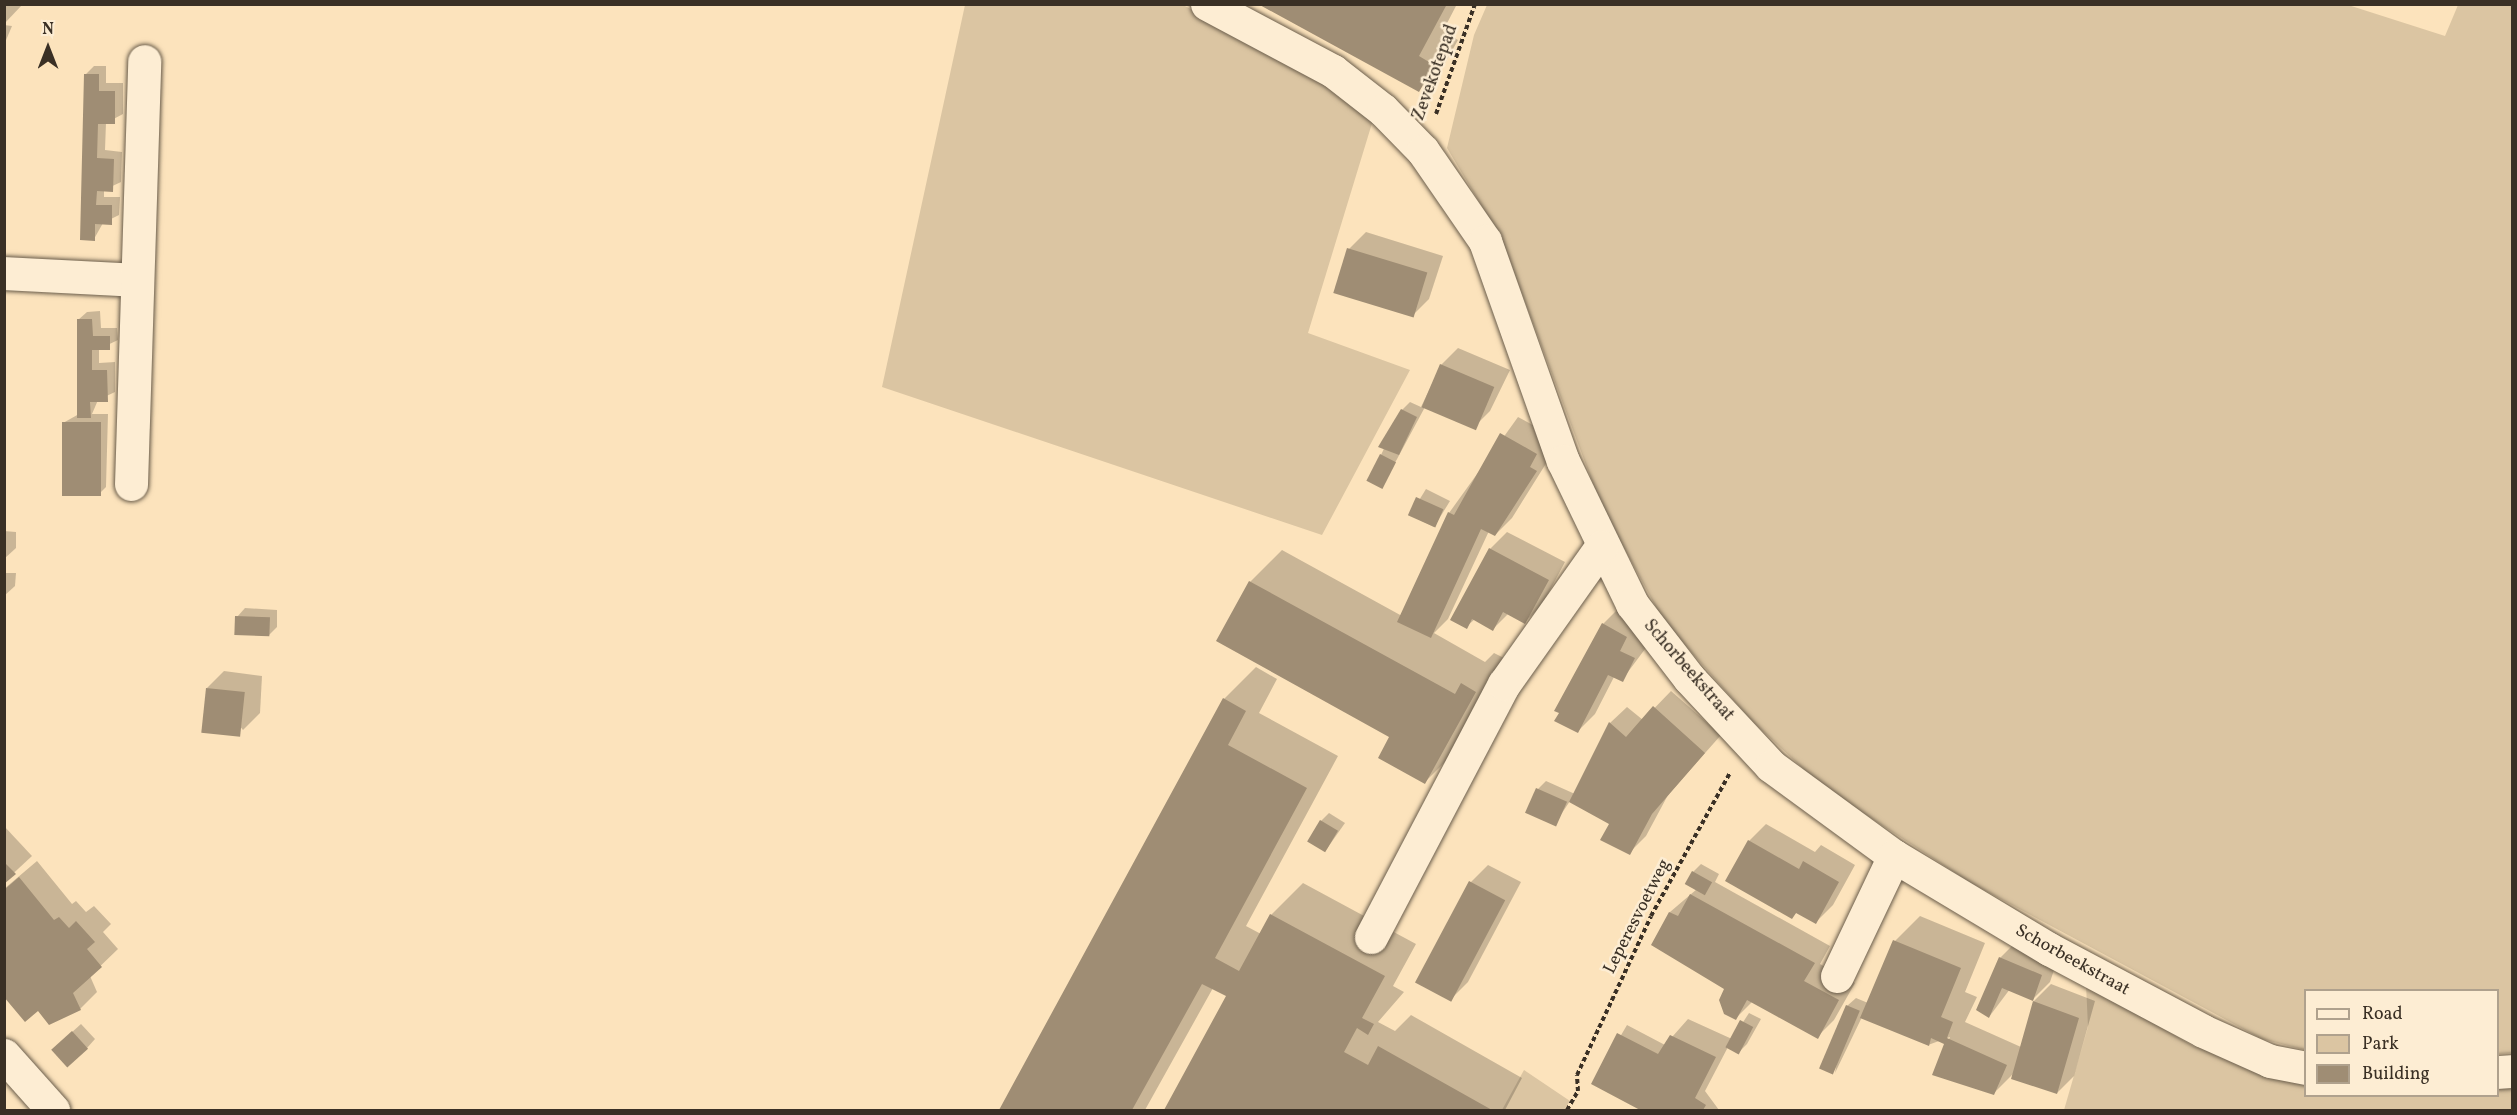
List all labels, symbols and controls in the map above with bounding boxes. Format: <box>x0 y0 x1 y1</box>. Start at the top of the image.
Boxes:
north arrow <box>18 18 78 78</box>
text: N <box>42 19 54 41</box>
street label: Zevekotepad <box>1409 22 1463 124</box>
street label: Schorbeekstraat <box>1638 616 1738 726</box>
street label: Leperesvoetweg <box>1600 856 1676 978</box>
street label: Schorbeekstraat <box>2011 921 2133 1001</box>
legend <box>2304 989 2499 1097</box>
text: Road <box>2362 1002 2403 1027</box>
text: Park <box>2362 1032 2399 1057</box>
text: Building <box>2362 1062 2430 1087</box>

